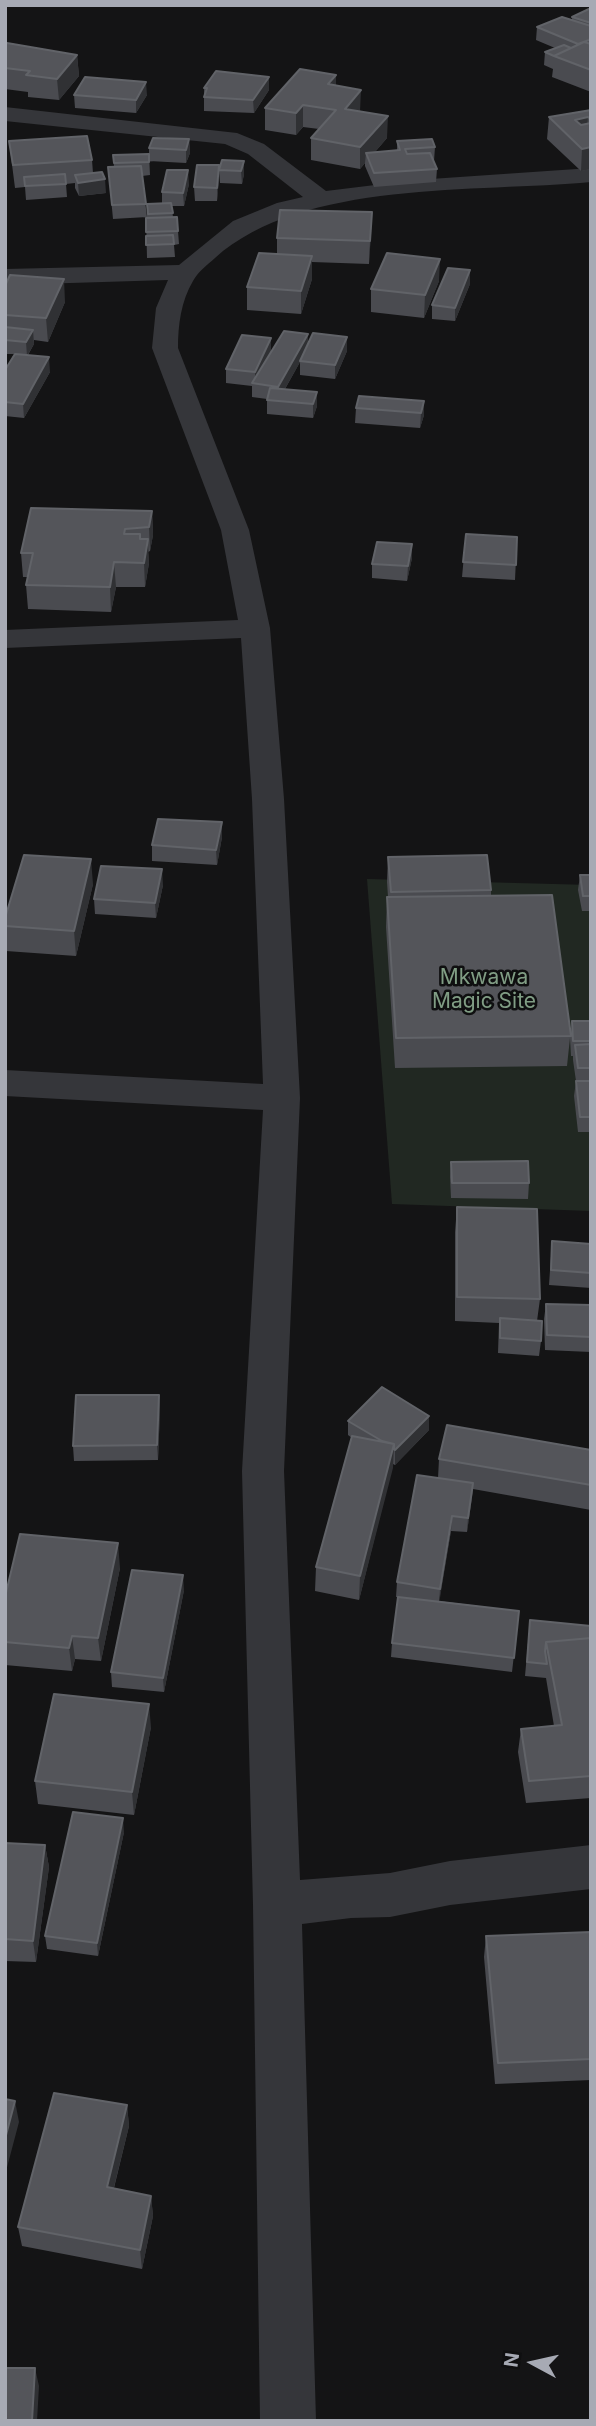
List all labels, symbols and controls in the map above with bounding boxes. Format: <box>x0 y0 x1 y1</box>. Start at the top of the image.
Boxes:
park label: Mkwawa Magic Site <box>432 965 536 1015</box>
north arrow <box>498 2328 568 2398</box>
text: N <box>499 2351 524 2369</box>

